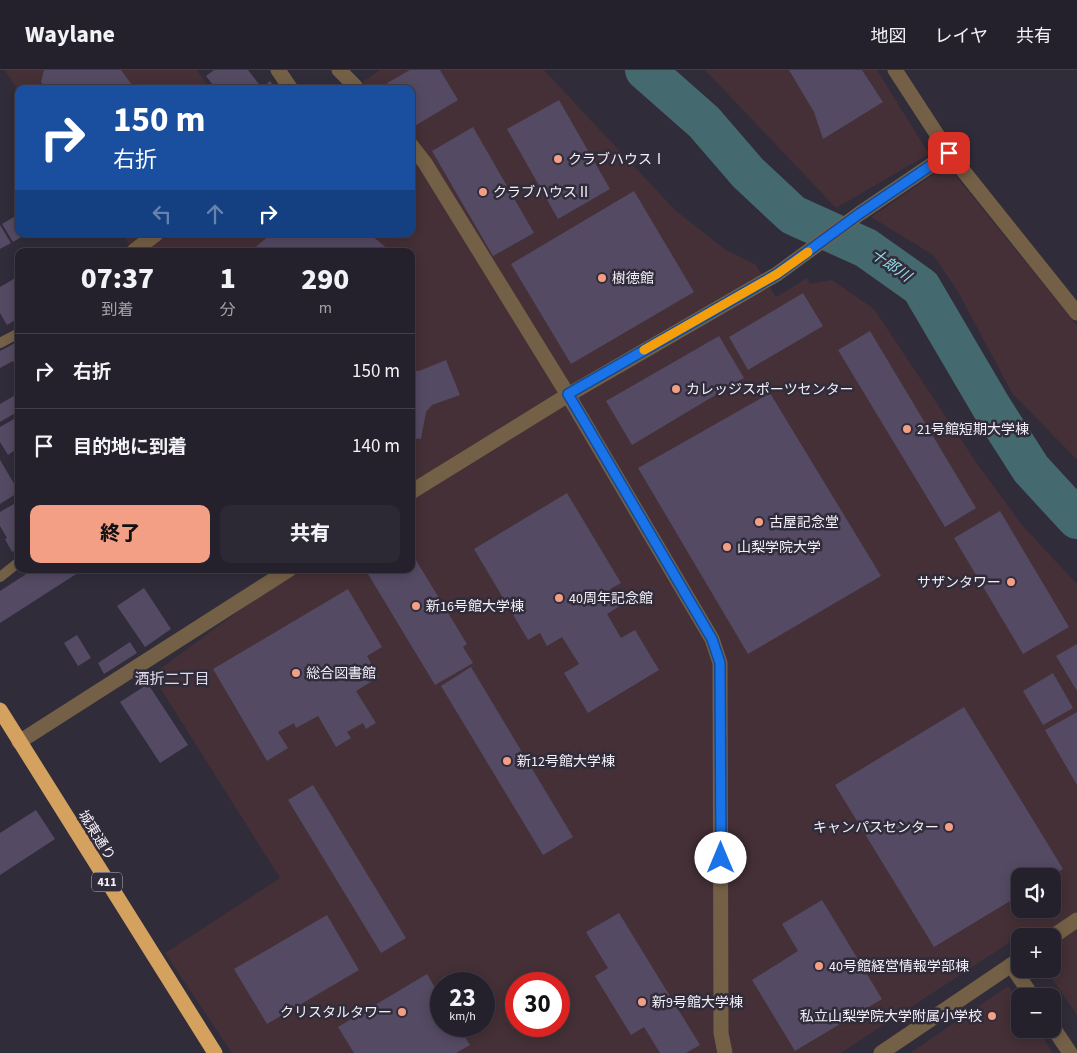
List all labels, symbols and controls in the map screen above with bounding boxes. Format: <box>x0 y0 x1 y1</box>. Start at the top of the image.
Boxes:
text: Waylane <box>25 17 115 52</box>
text: 地図 <box>871 24 907 49</box>
text: レイヤ <box>935 24 988 49</box>
text: 共有 <box>1016 24 1052 49</box>
text: 150 m <box>113 95 205 145</box>
icon: right <box>30 105 95 170</box>
pin <box>928 132 970 174</box>
icon: arrive <box>935 139 963 167</box>
text: 右折 <box>113 144 157 176</box>
place label: クラブハウスⅠ <box>568 150 666 170</box>
marker: クラブハウスⅠ <box>552 153 564 165</box>
place label: クラブハウスⅡ <box>493 183 591 203</box>
marker: クラブハウスⅡ <box>477 186 489 198</box>
icon: left <box>148 200 176 228</box>
icon: ahead <box>201 200 229 228</box>
icon: right <box>254 200 282 228</box>
water label: 十郎川 <box>866 244 917 288</box>
text: 07:37 <box>81 257 154 300</box>
text: 1 <box>220 257 236 300</box>
text: 290 <box>301 258 349 301</box>
place label: 樹徳館 <box>612 269 654 289</box>
marker: 樹徳館 <box>596 272 608 284</box>
text: m <box>319 297 332 319</box>
text: 到着 <box>101 299 133 321</box>
text: 分 <box>220 299 236 321</box>
icon: right <box>30 357 58 385</box>
text: 150 m <box>352 358 400 385</box>
text: 右折 <box>73 359 111 386</box>
place label: カレッジスポーツセンター <box>686 380 854 400</box>
marker: カレッジスポーツセンター <box>670 383 682 395</box>
place label: 21号館短期大学棟 <box>917 420 1029 440</box>
marker: 21号館短期大学棟 <box>901 423 913 435</box>
icon: arrive <box>30 432 58 460</box>
text: 140 m <box>352 433 400 460</box>
text: 目的地に到着 <box>73 434 187 461</box>
button: 終了 <box>30 505 210 563</box>
button: 共有 <box>220 505 400 563</box>
place label: 古屋記念堂 <box>769 513 839 533</box>
marker: 古屋記念堂 <box>753 516 765 528</box>
place label: 山梨学院大学 <box>737 538 821 558</box>
marker: 山梨学院大学 <box>721 541 733 553</box>
place label: サザンタワー <box>917 573 1001 593</box>
marker: サザンタワー <box>1005 576 1017 588</box>
place label: 40周年記念館 <box>569 589 653 609</box>
marker: 40周年記念館 <box>553 592 565 604</box>
place label: 新16号館大学棟 <box>426 597 524 617</box>
marker: 新16号館大学棟 <box>410 600 422 612</box>
place label: 総合図書館 <box>306 664 376 684</box>
marker: 総合図書館 <box>290 667 302 679</box>
district label: 酒折二丁目 <box>134 669 210 690</box>
place label: 新12号館大学棟 <box>517 752 615 772</box>
marker: 新12号館大学棟 <box>501 755 513 767</box>
street label: 城東通り <box>73 806 119 865</box>
place label: キャンパスセンター <box>813 818 939 838</box>
marker: キャンパスセンター <box>943 821 955 833</box>
position arrow <box>694 831 746 883</box>
map controls <box>1011 868 1061 1038</box>
button: sound <box>1011 868 1061 918</box>
road number: 411 <box>92 872 122 892</box>
button: + <box>1011 928 1061 978</box>
place label: 40号館経営情報学部棟 <box>829 957 969 977</box>
marker: 40号館経営情報学部棟 <box>813 960 825 972</box>
speed limit sign: 30 <box>505 972 570 1037</box>
text: 23 <box>449 980 476 1016</box>
button: − <box>1011 988 1061 1038</box>
place label: 新9号館大学棟 <box>652 993 743 1013</box>
marker: 新9号館大学棟 <box>636 996 648 1008</box>
place label: クリスタルタワー <box>280 1003 392 1023</box>
marker: クリスタルタワー <box>396 1006 408 1018</box>
place label: 私立山梨学院大学附属小学校 <box>800 1007 982 1027</box>
text: km/h <box>449 1008 476 1025</box>
marker: 私立山梨学院大学附属小学校 <box>986 1010 998 1022</box>

